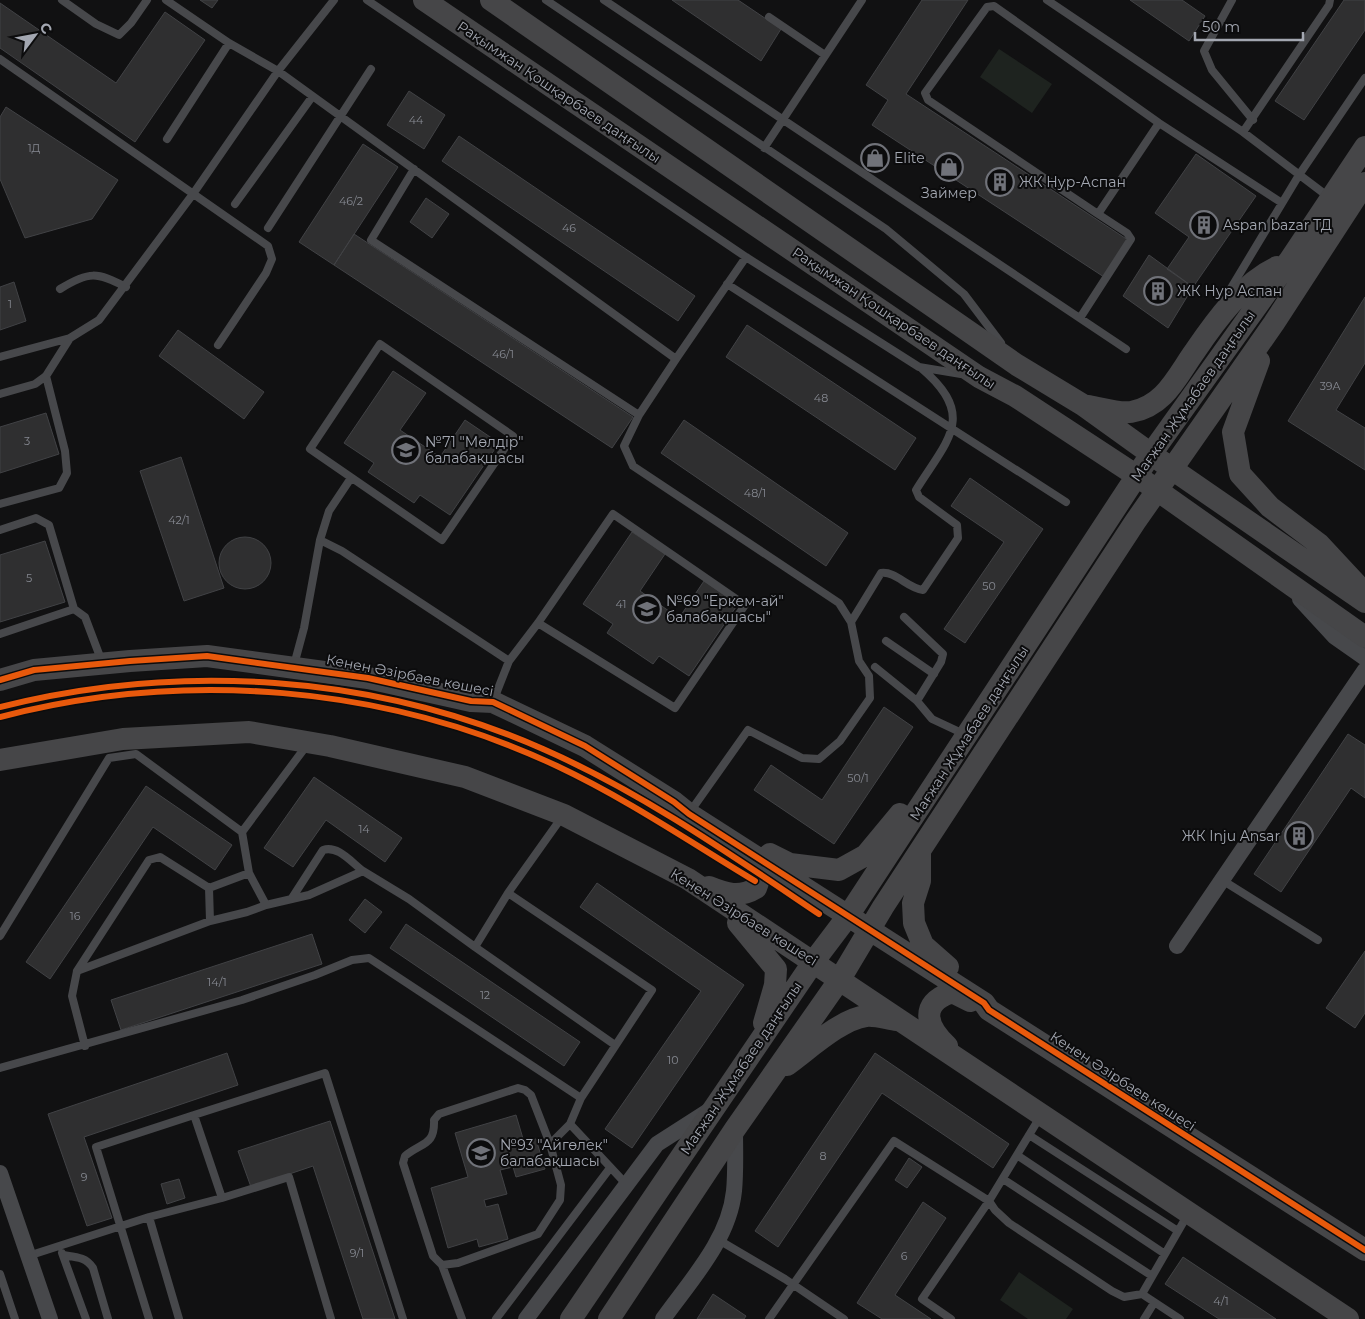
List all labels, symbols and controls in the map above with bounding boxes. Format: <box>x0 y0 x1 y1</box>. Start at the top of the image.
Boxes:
north arrow <box>10 10 60 60</box>
scale bar <box>1195 10 1302 42</box>
street label: Рақымжан Қошқарбаев даңғылы <box>454 17 664 167</box>
text: 50 m <box>1202 17 1240 36</box>
text: С <box>36 19 56 37</box>
house number: 44 <box>409 113 424 127</box>
house number: 1Д <box>28 141 41 155</box>
shop icon: Elite <box>860 143 890 173</box>
place label: Elite <box>894 149 925 167</box>
shop icon: Займер <box>934 152 964 182</box>
building icon: ЖК Нур-Аспан <box>985 167 1015 197</box>
place label: ЖК Нур-Аспан <box>1019 173 1126 191</box>
place label: Займер <box>921 184 977 202</box>
house number: 46/2 <box>339 194 363 208</box>
building icon: Aspan bazar ТД <box>1189 210 1219 240</box>
place label: Aspan bazar ТД <box>1223 216 1332 234</box>
house number: 46 <box>562 221 576 235</box>
street label: Рақымжан Қошқарбаев даңғылы <box>789 243 999 393</box>
building icon: ЖК Нур Аспан <box>1143 276 1173 306</box>
place label: ЖК Нур Аспан <box>1177 282 1282 300</box>
house number: 1 <box>8 297 12 311</box>
street label: Мағжан Жұмабаев даңғылы <box>1127 307 1259 485</box>
house number: 46/1 <box>492 347 514 361</box>
house number: 39A <box>1320 379 1340 393</box>
house number: 48 <box>814 391 828 405</box>
place label: №71 "Мөлдір" балабақшасы <box>425 433 525 467</box>
house number: 3 <box>24 434 30 448</box>
school or university icon: №71 "Мөлдір" балабақшасы <box>391 435 421 465</box>
house number: 48/1 <box>744 486 766 500</box>
house number: 42/1 <box>168 513 190 527</box>
house number: 5 <box>26 571 32 585</box>
house number: 50 <box>982 579 996 593</box>
place label: №69 "Еркем-ай" балабақшасы" <box>666 592 784 626</box>
school or university icon: №69 "Еркем-ай" балабақшасы" <box>632 594 662 624</box>
house number: 41 <box>616 597 626 611</box>
street label: Мағжан Жұмабаев даңғылы <box>906 642 1032 824</box>
street label: Кенен Әзірбаев көшесі <box>325 650 495 700</box>
house number: 50/1 <box>847 771 869 785</box>
building icon: ЖК Inju Ansar <box>1284 821 1314 851</box>
house number: 14 <box>358 822 370 836</box>
place label: ЖК Inju Ansar <box>1182 827 1280 845</box>
street label: Кенен Әзірбаев көшесі <box>667 864 821 970</box>
house number: 16 <box>70 909 81 923</box>
house number: 14/1 <box>207 975 227 989</box>
street label: Мағжан Жұмабаев даңғылы <box>676 978 806 1158</box>
house number: 12 <box>480 988 490 1002</box>
street label: Кенен Әзірбаев көшесі <box>1047 1027 1199 1135</box>
house number: 10 <box>667 1053 679 1067</box>
place label: №93 "Айгөлек" балабақшасы <box>500 1136 608 1170</box>
school or university icon: №93 "Айгөлек" балабақшасы <box>466 1138 496 1168</box>
house number: 8 <box>819 1149 827 1163</box>
house number: 9 <box>81 1170 88 1184</box>
house number: 9/1 <box>350 1246 364 1260</box>
house number: 6 <box>901 1249 908 1263</box>
house number: 4/1 <box>1213 1294 1229 1308</box>

